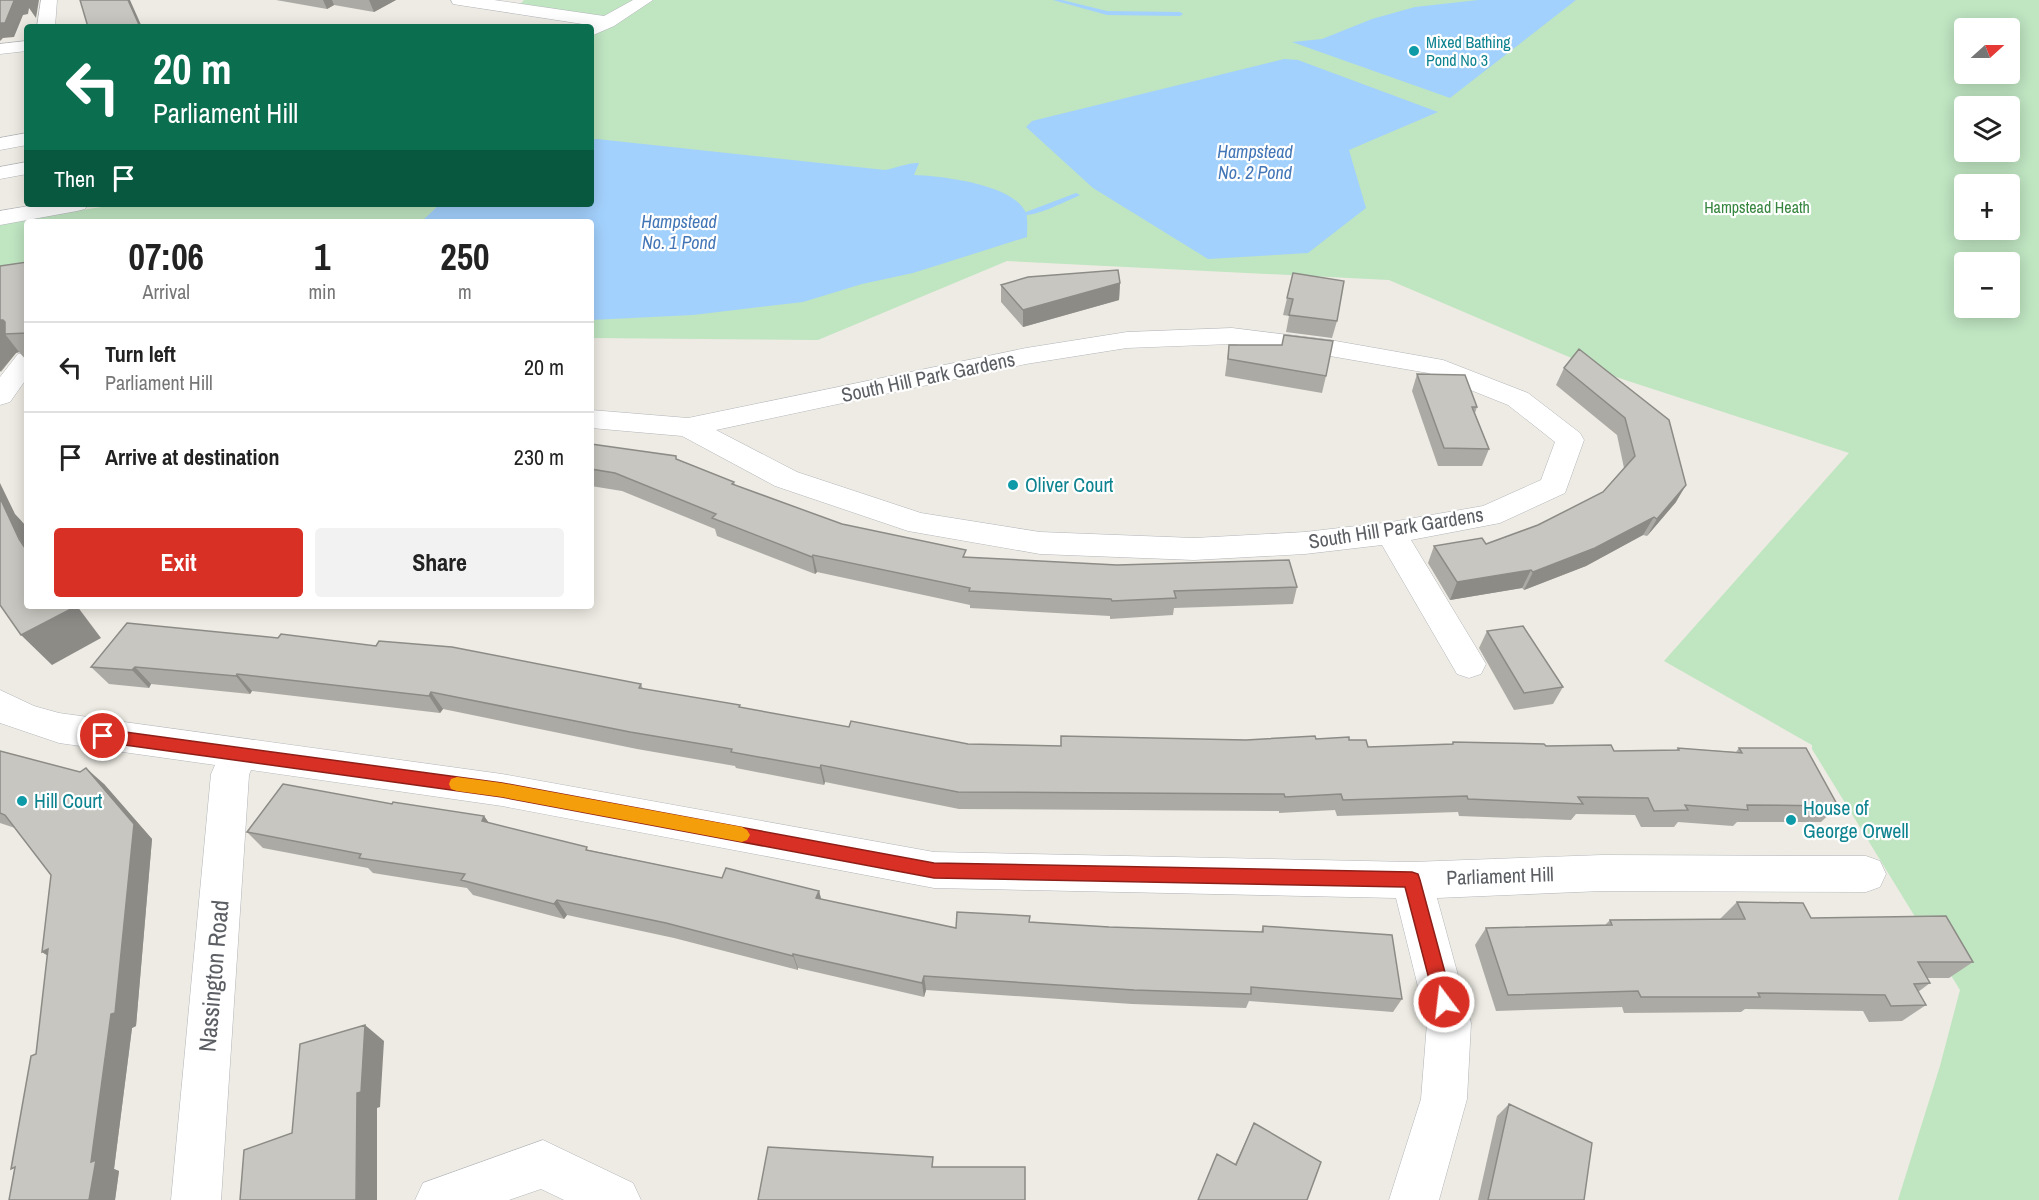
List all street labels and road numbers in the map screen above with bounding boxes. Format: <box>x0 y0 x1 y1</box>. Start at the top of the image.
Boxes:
street label: South Hill Park Gardens <box>839 345 1017 408</box>
street label: South Hill Park Gardens <box>1306 500 1485 555</box>
street label: Parliament Hill <box>1446 860 1554 891</box>
street label: Nassington Road <box>190 899 236 1053</box>

